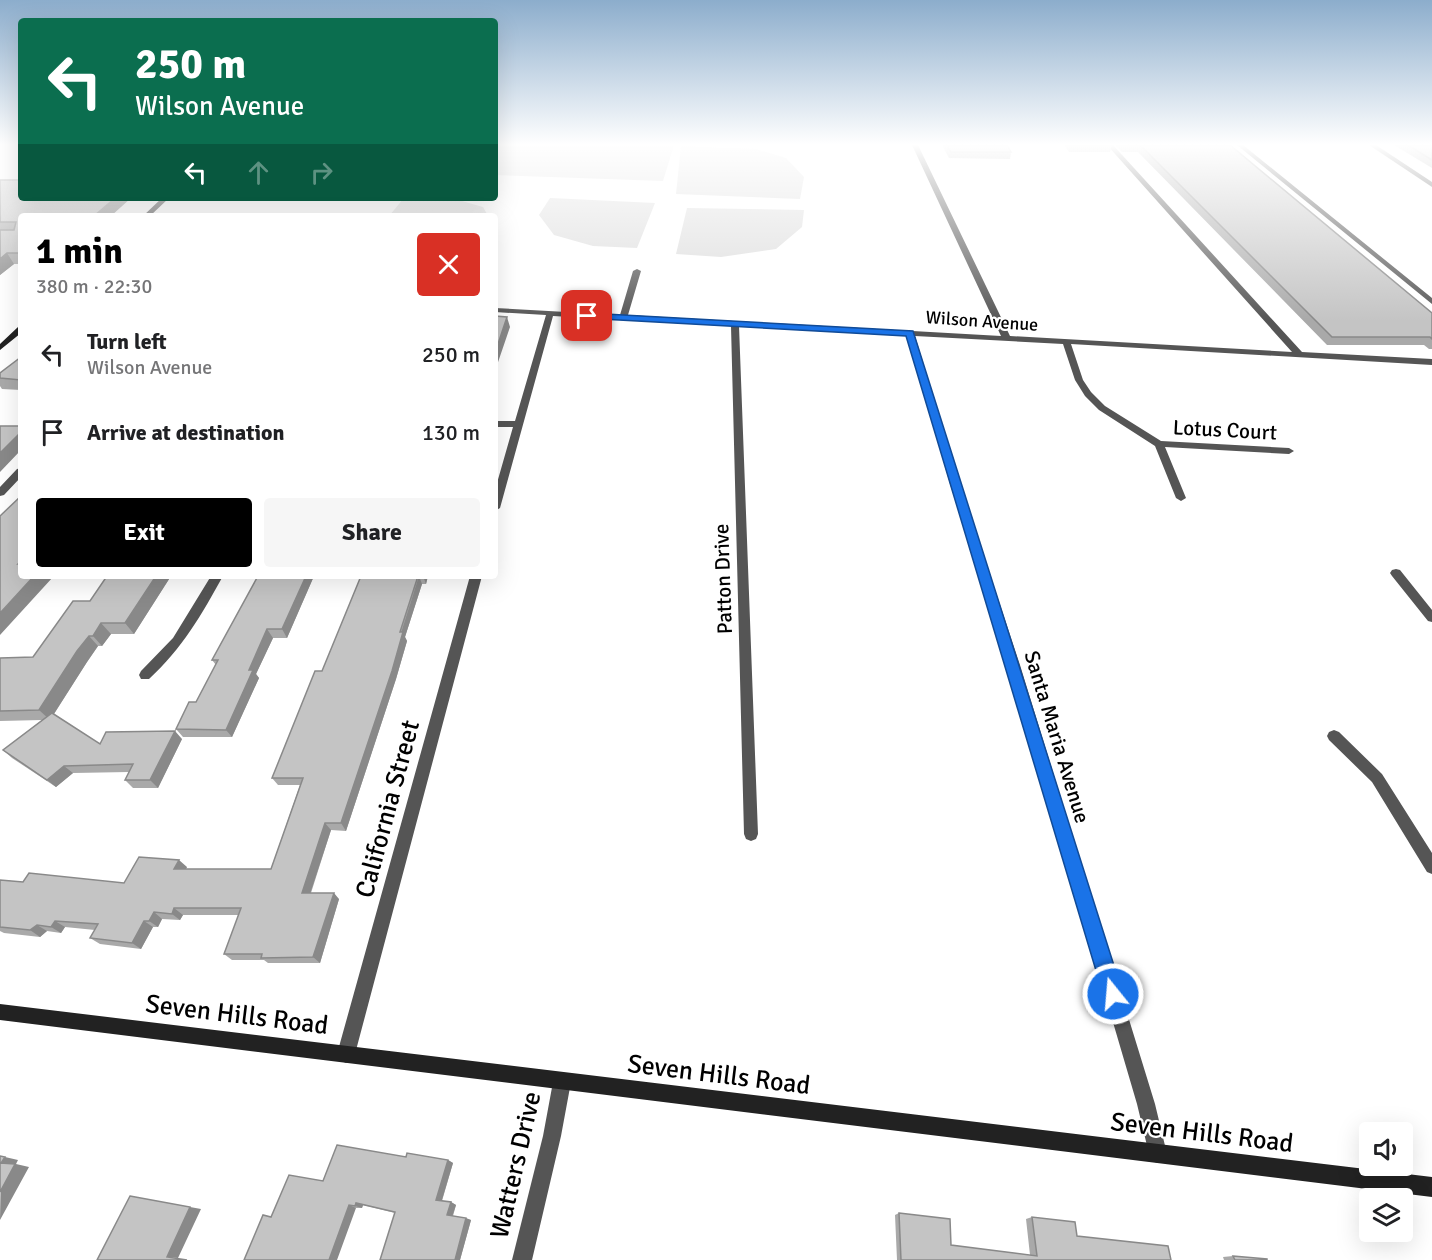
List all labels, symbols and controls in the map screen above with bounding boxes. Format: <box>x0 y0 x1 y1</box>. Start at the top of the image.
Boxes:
text: 250 m <box>135 39 246 90</box>
icon: left <box>36 42 114 120</box>
text: Wilson Avenue <box>135 90 304 123</box>
icon: left <box>179 156 212 189</box>
icon: ahead <box>242 156 275 189</box>
icon: right <box>305 156 338 189</box>
text: 1 min <box>36 229 123 274</box>
button: close <box>417 233 480 296</box>
text: 380 m · 22:30 <box>36 274 152 299</box>
pin <box>561 290 612 341</box>
icon: arrive <box>570 299 603 332</box>
street label: Wilson Avenue <box>925 306 1039 336</box>
text: Turn left <box>87 328 167 355</box>
icon: left <box>36 338 69 371</box>
text: 250 m <box>422 341 480 368</box>
text: Wilson Avenue <box>87 355 212 380</box>
street label: Lotus Court <box>1172 414 1278 446</box>
icon: arrive <box>36 416 69 449</box>
text: Arrive at destination <box>87 419 284 446</box>
text: 130 m <box>422 419 480 446</box>
button: Exit <box>36 498 252 567</box>
button: Share <box>264 498 480 567</box>
street label: Patton Drive <box>708 523 738 635</box>
street label: Santa Maria Avenue <box>1018 648 1096 826</box>
street label: California Street <box>349 717 427 901</box>
position arrow <box>1081 962 1145 1026</box>
street label: Seven Hills Road <box>144 988 330 1042</box>
street label: Seven Hills Road <box>626 1048 812 1102</box>
street label: Watters Drive <box>484 1088 548 1242</box>
street label: Seven Hills Road <box>1109 1106 1295 1160</box>
map controls <box>1359 1122 1413 1242</box>
button: sound <box>1359 1122 1413 1176</box>
button: layers <box>1359 1188 1413 1242</box>

